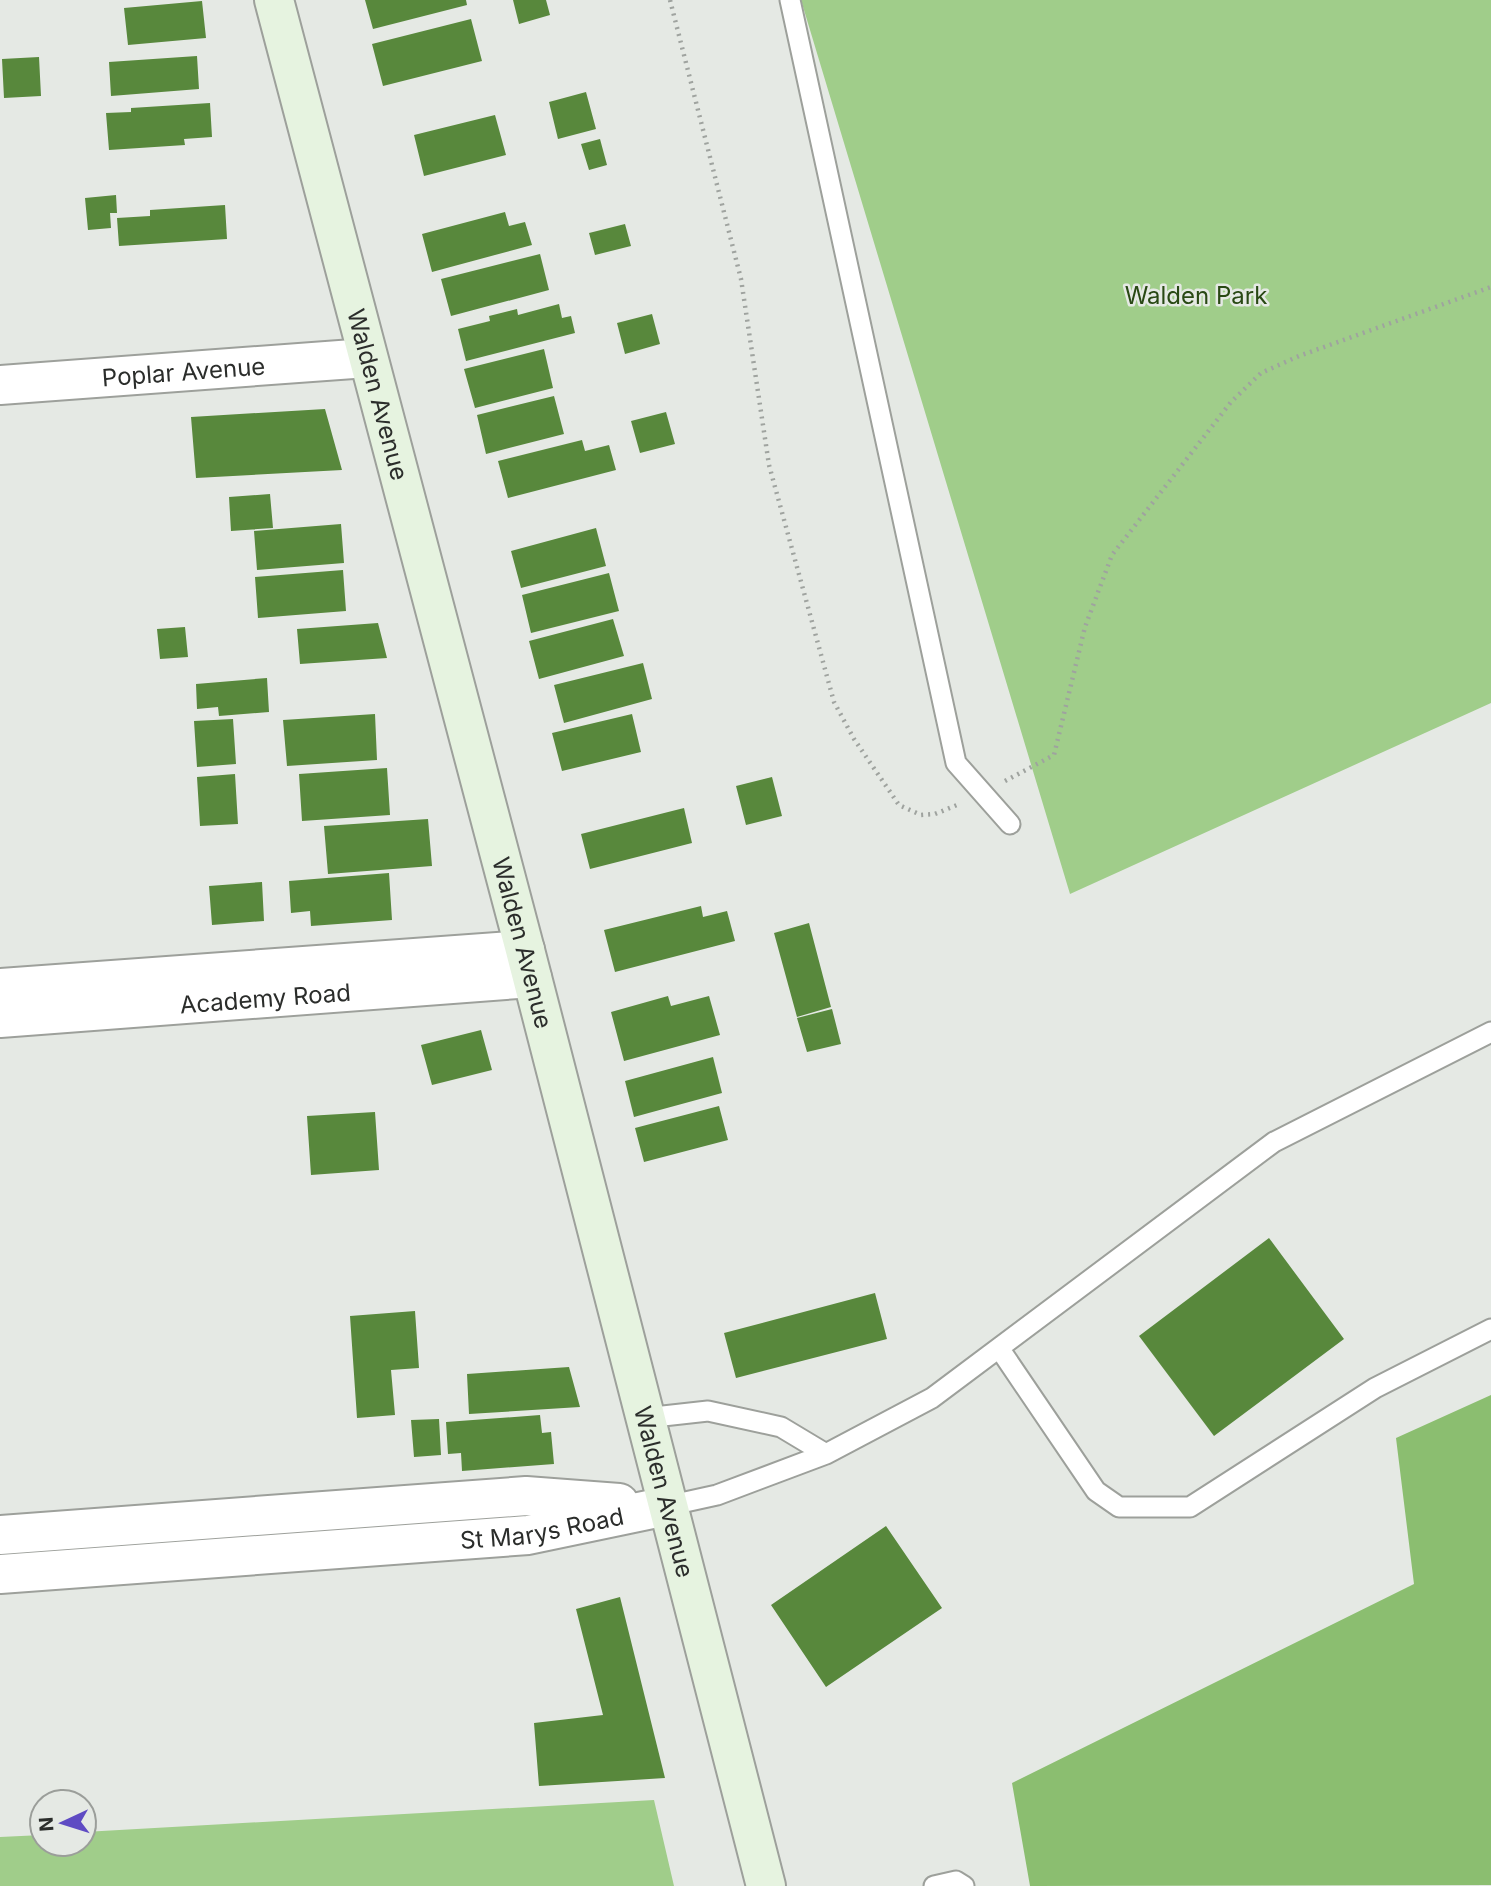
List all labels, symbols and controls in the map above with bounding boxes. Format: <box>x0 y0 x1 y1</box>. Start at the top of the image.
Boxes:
park label: Walden Park <box>1125 281 1267 310</box>
street label: Walden Avenue <box>342 306 415 483</box>
street label: Poplar Avenue <box>101 351 266 392</box>
street label: Walden Avenue <box>487 854 559 1031</box>
street label: Academy Road <box>179 977 352 1019</box>
street label: Walden Avenue <box>629 1403 700 1580</box>
street label: St Marys Road <box>459 1501 626 1554</box>
north arrow <box>28 1788 98 1858</box>
text: N <box>35 1816 59 1832</box>

